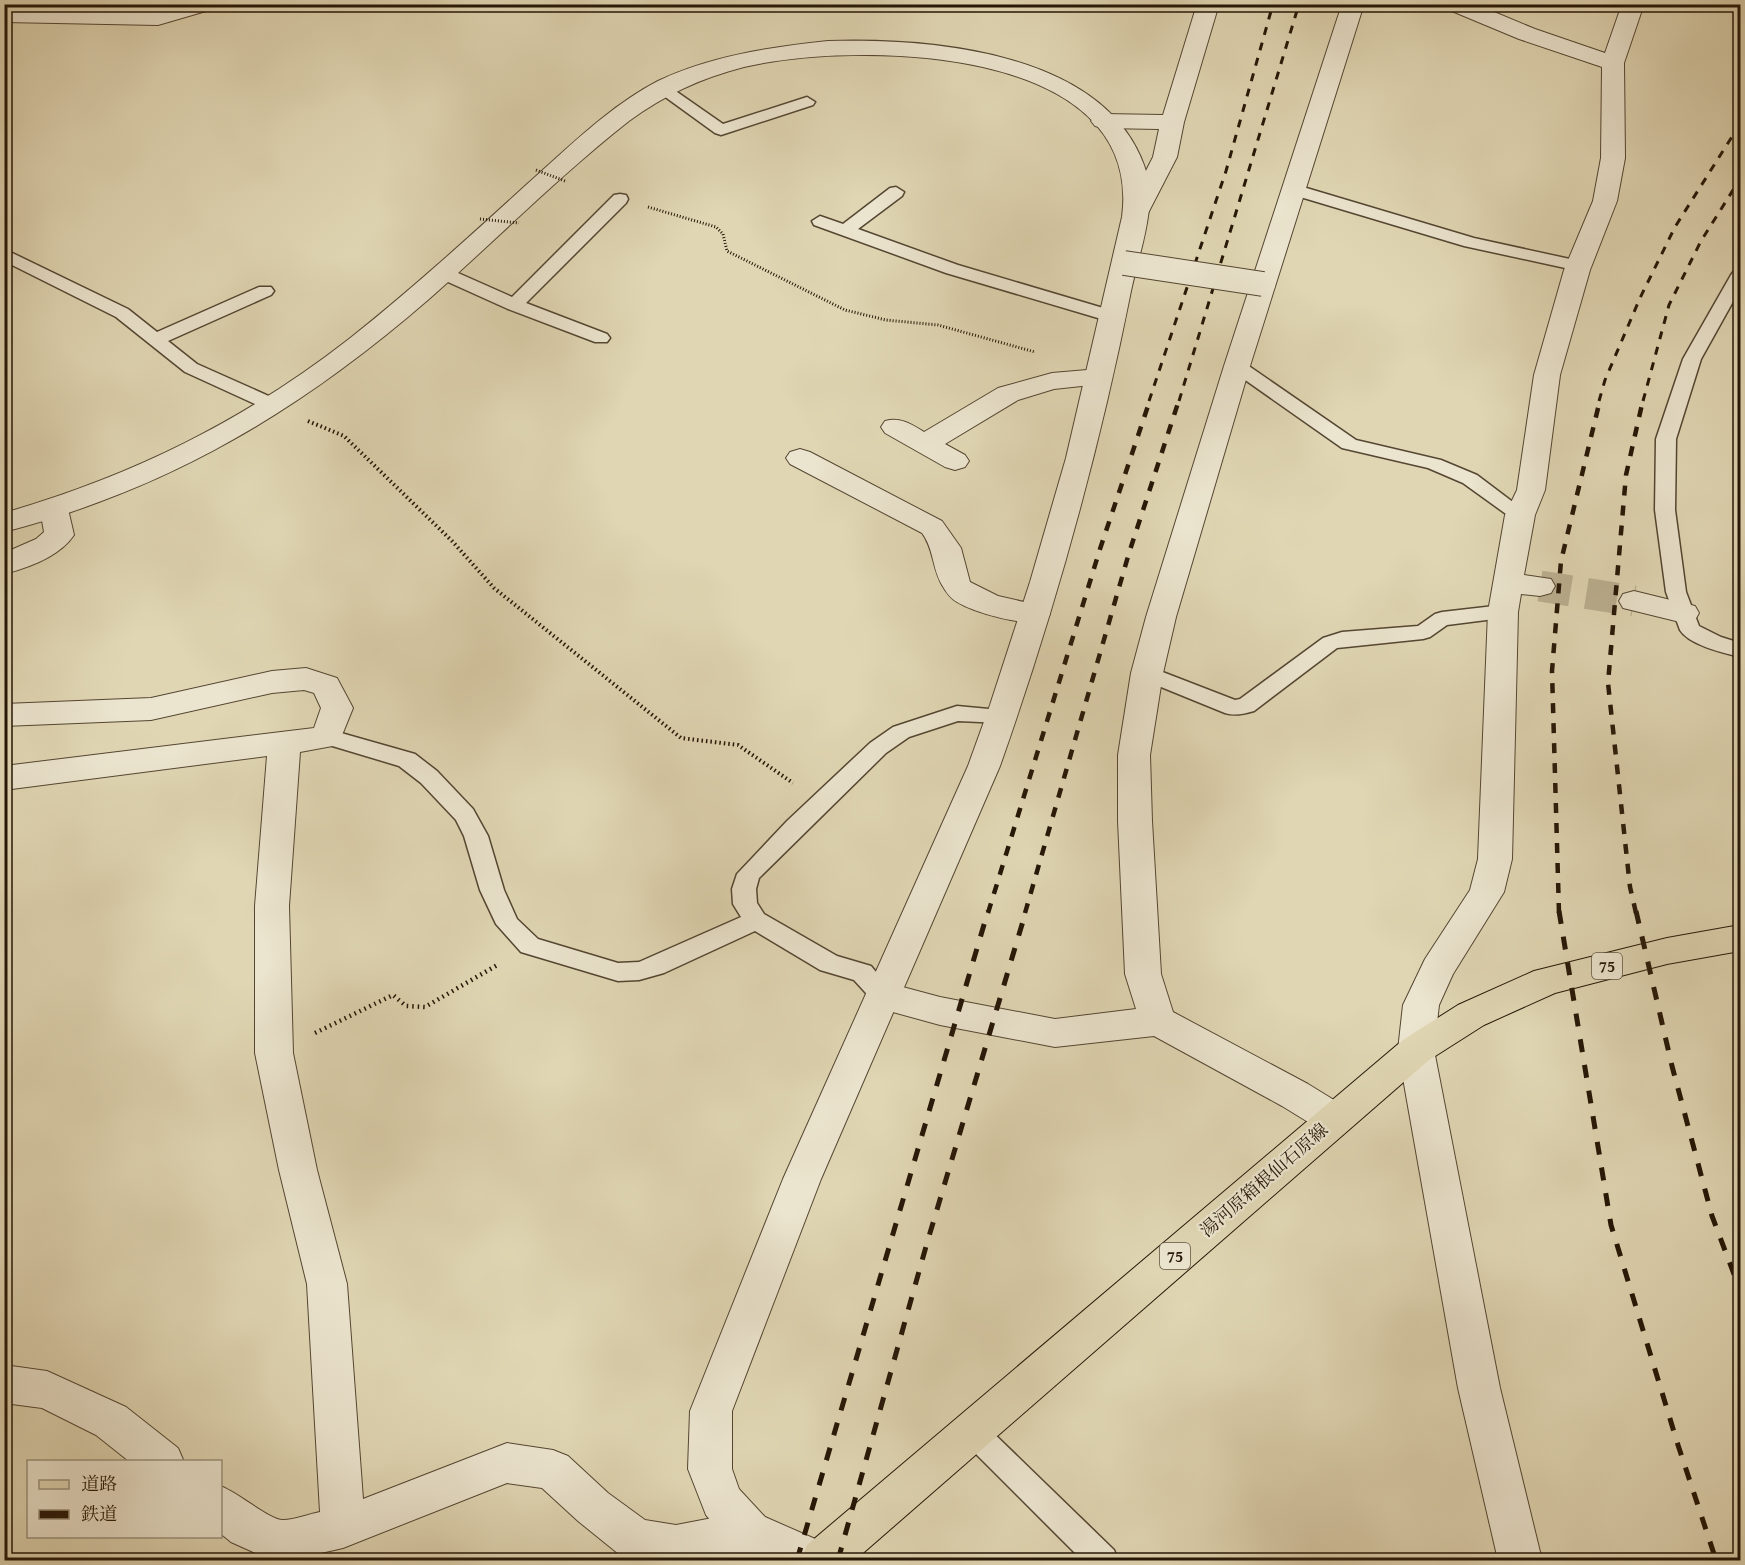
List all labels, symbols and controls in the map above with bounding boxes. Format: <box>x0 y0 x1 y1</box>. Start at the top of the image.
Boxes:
road number: 75 <box>1592 953 1622 979</box>
street label: 湯河原箱根仙石原線 <box>1194 1116 1334 1243</box>
road number: 75 <box>1160 1243 1190 1269</box>
legend <box>27 1460 222 1538</box>
text: 道路 <box>81 1470 117 1497</box>
text: 鉄道 <box>81 1500 117 1527</box>

